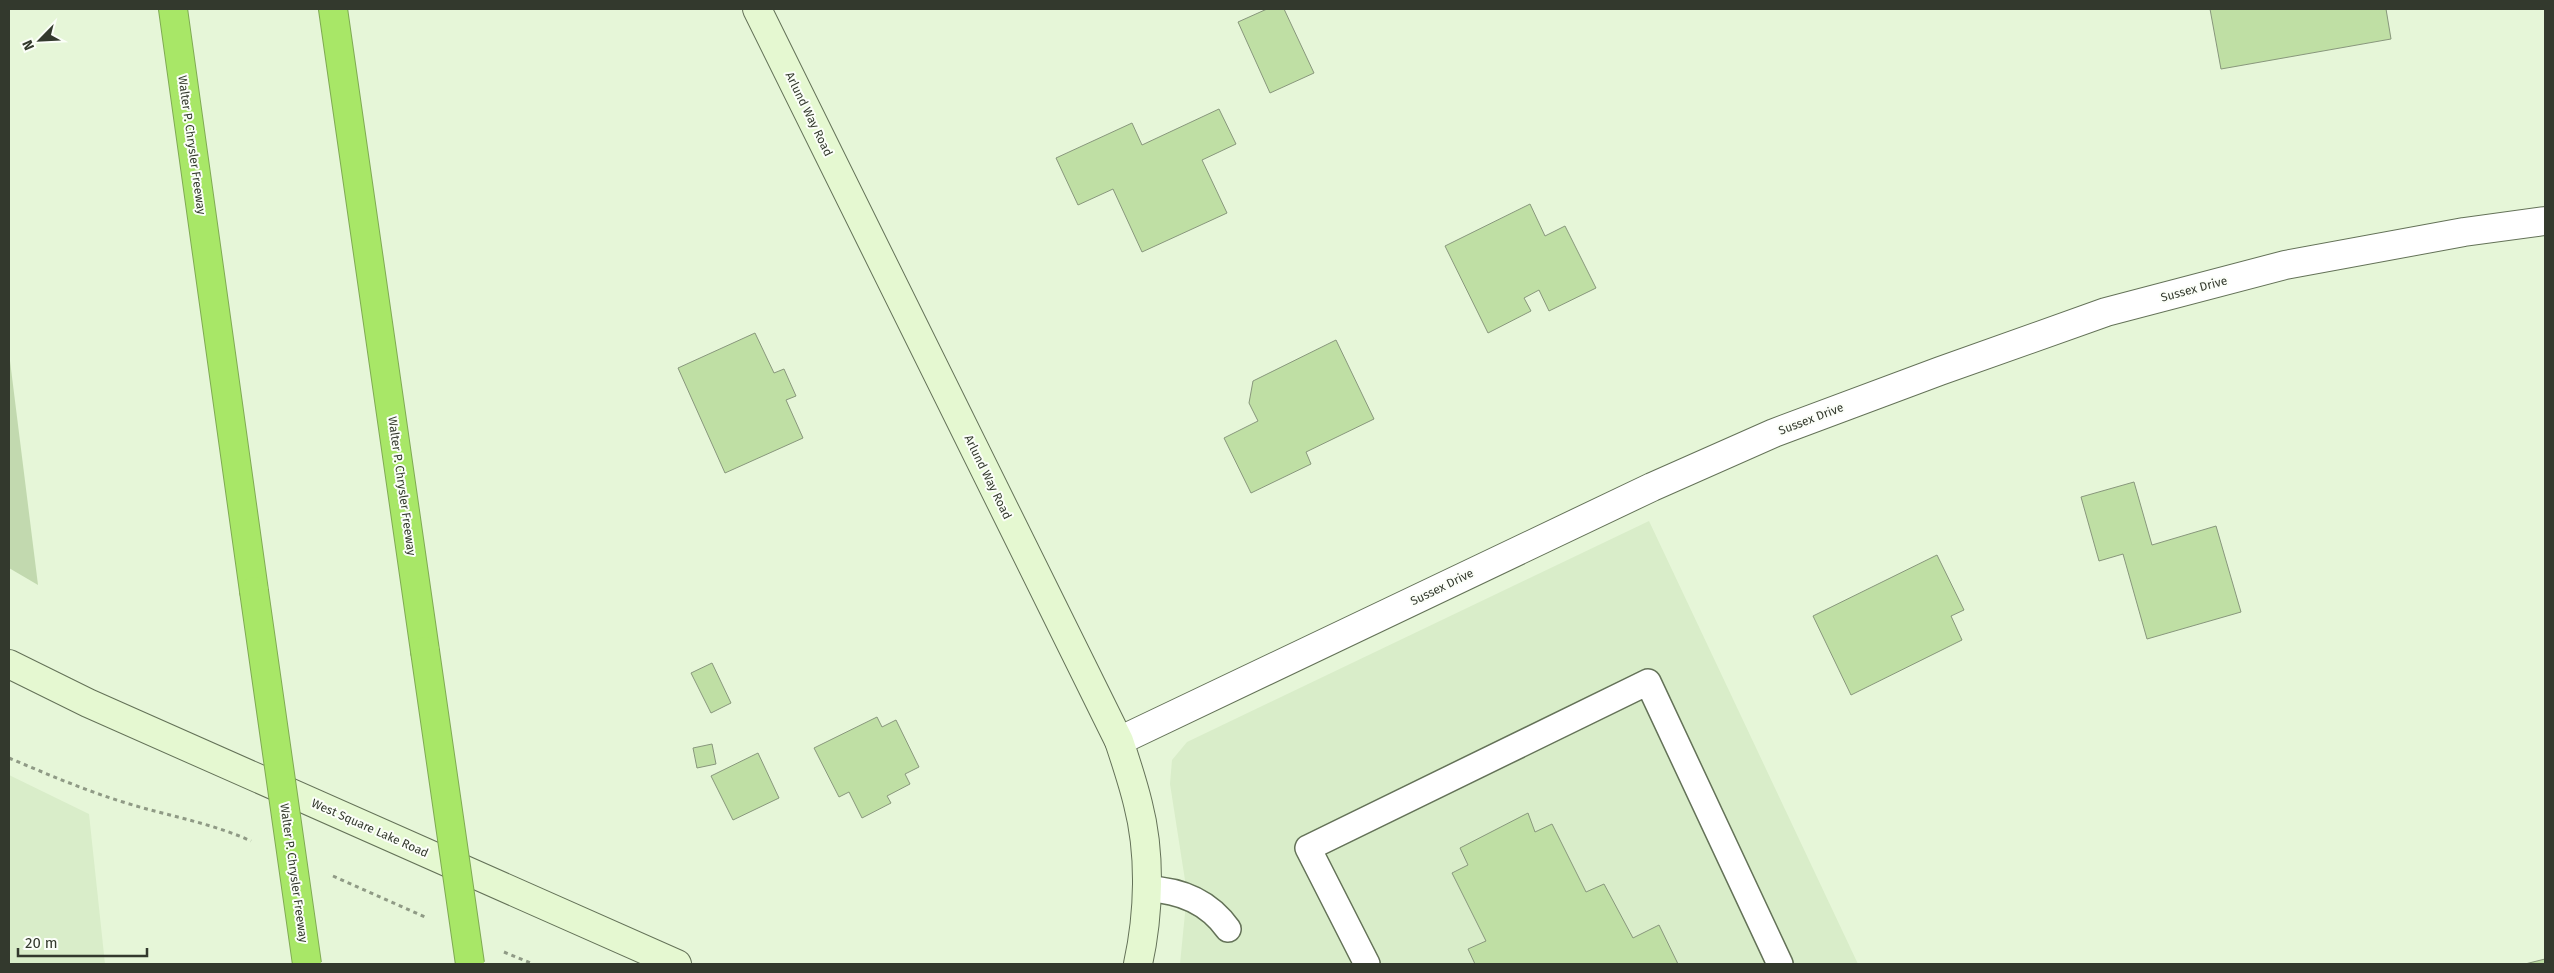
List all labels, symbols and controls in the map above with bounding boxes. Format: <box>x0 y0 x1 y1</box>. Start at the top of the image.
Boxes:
north arrow <box>15 15 65 65</box>
text: N <box>19 37 38 53</box>
street label: Arlund Way Road <box>783 70 835 158</box>
street label: Walter P. Chrysler Freeway <box>175 74 209 216</box>
street label: Sussex Drive <box>2159 273 2229 305</box>
street label: Sussex Drive <box>1777 400 1845 438</box>
street label: Walter P. Chrysler Freeway <box>385 415 419 557</box>
street label: Arlund Way Road <box>962 433 1014 521</box>
street label: Sussex Drive <box>1408 566 1476 608</box>
street label: West Square Lake Road <box>309 796 431 860</box>
street label: Walter P. Chrysler Freeway <box>277 802 311 944</box>
scale bar <box>18 926 146 958</box>
text: 20 m <box>25 934 58 952</box>

